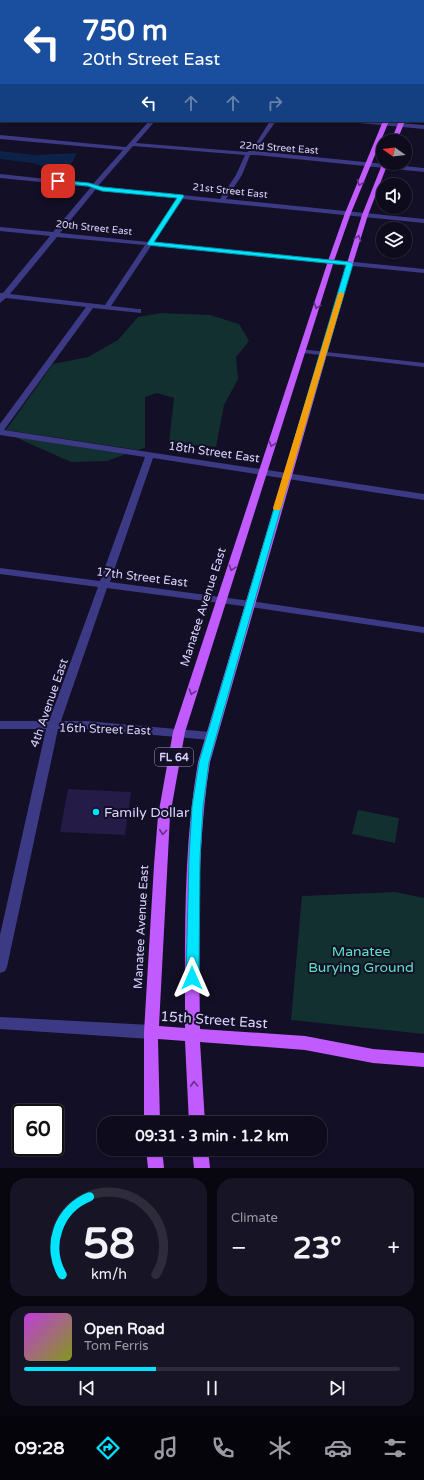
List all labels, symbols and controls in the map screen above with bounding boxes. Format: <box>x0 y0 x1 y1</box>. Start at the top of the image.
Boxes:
text: 750 m <box>82 14 168 48</box>
icon: left <box>16 16 68 68</box>
text: 20th Street East <box>82 48 220 70</box>
icon: left <box>138 92 160 114</box>
icon: ahead <box>180 92 202 114</box>
icon: ahead <box>222 92 244 114</box>
icon: right <box>264 92 286 114</box>
north arrow <box>376 134 412 170</box>
map controls <box>376 134 412 258</box>
street label: 22nd Street East <box>239 139 319 157</box>
pin <box>41 164 75 198</box>
icon: arrive <box>47 170 69 192</box>
button: sound <box>376 178 412 214</box>
one-way arrow <box>357 179 365 186</box>
street label: 21st Street East <box>192 181 268 201</box>
street label: 20th Street East <box>55 218 133 238</box>
button: layers <box>376 222 412 258</box>
one-way arrow <box>353 235 362 242</box>
one-way arrow <box>313 302 322 309</box>
street label: 18th Street East <box>167 439 261 465</box>
one-way arrow <box>268 441 277 448</box>
street label: Manatee Avenue East <box>177 545 229 668</box>
street label: 17th Street East <box>95 564 189 590</box>
one-way arrow <box>228 564 237 571</box>
street label: 4th Avenue East <box>27 656 71 749</box>
one-way arrow <box>188 688 197 695</box>
street label: 16th Street East <box>59 720 152 738</box>
road number: FL 64 <box>155 748 193 766</box>
place label: Family Dollar <box>104 804 190 821</box>
marker: Family Dollar <box>91 807 101 817</box>
one-way arrow <box>158 829 167 835</box>
street label: Manatee Avenue East <box>131 864 151 989</box>
park label: Manatee Burying Ground <box>308 943 414 976</box>
position arrow <box>171 957 213 999</box>
street label: 15th Street East <box>160 1008 269 1032</box>
one-way arrow <box>190 1081 199 1087</box>
speed limit sign: 60 <box>12 1104 64 1156</box>
text: 09:31 · 3 min · 1.2 km <box>135 1127 289 1145</box>
text: Climate <box>231 1210 278 1226</box>
text: 58 <box>82 1220 135 1270</box>
text: 23° <box>293 1230 342 1267</box>
text: − <box>231 1235 247 1261</box>
text: + <box>388 1235 400 1261</box>
text: km/h <box>91 1266 126 1283</box>
text: Open Road <box>84 1320 165 1338</box>
text: Tom Ferris <box>84 1338 148 1354</box>
icon: previous <box>76 1377 98 1399</box>
icon: pause <box>201 1377 223 1399</box>
icon: next <box>326 1377 348 1399</box>
icon: directions <box>94 1434 122 1462</box>
icon: music <box>152 1434 180 1462</box>
icon: phone <box>209 1434 237 1462</box>
icon: climate <box>266 1434 294 1462</box>
icon: car <box>324 1434 352 1462</box>
icon: filters <box>381 1434 409 1462</box>
text: 09:28 <box>15 1437 65 1459</box>

